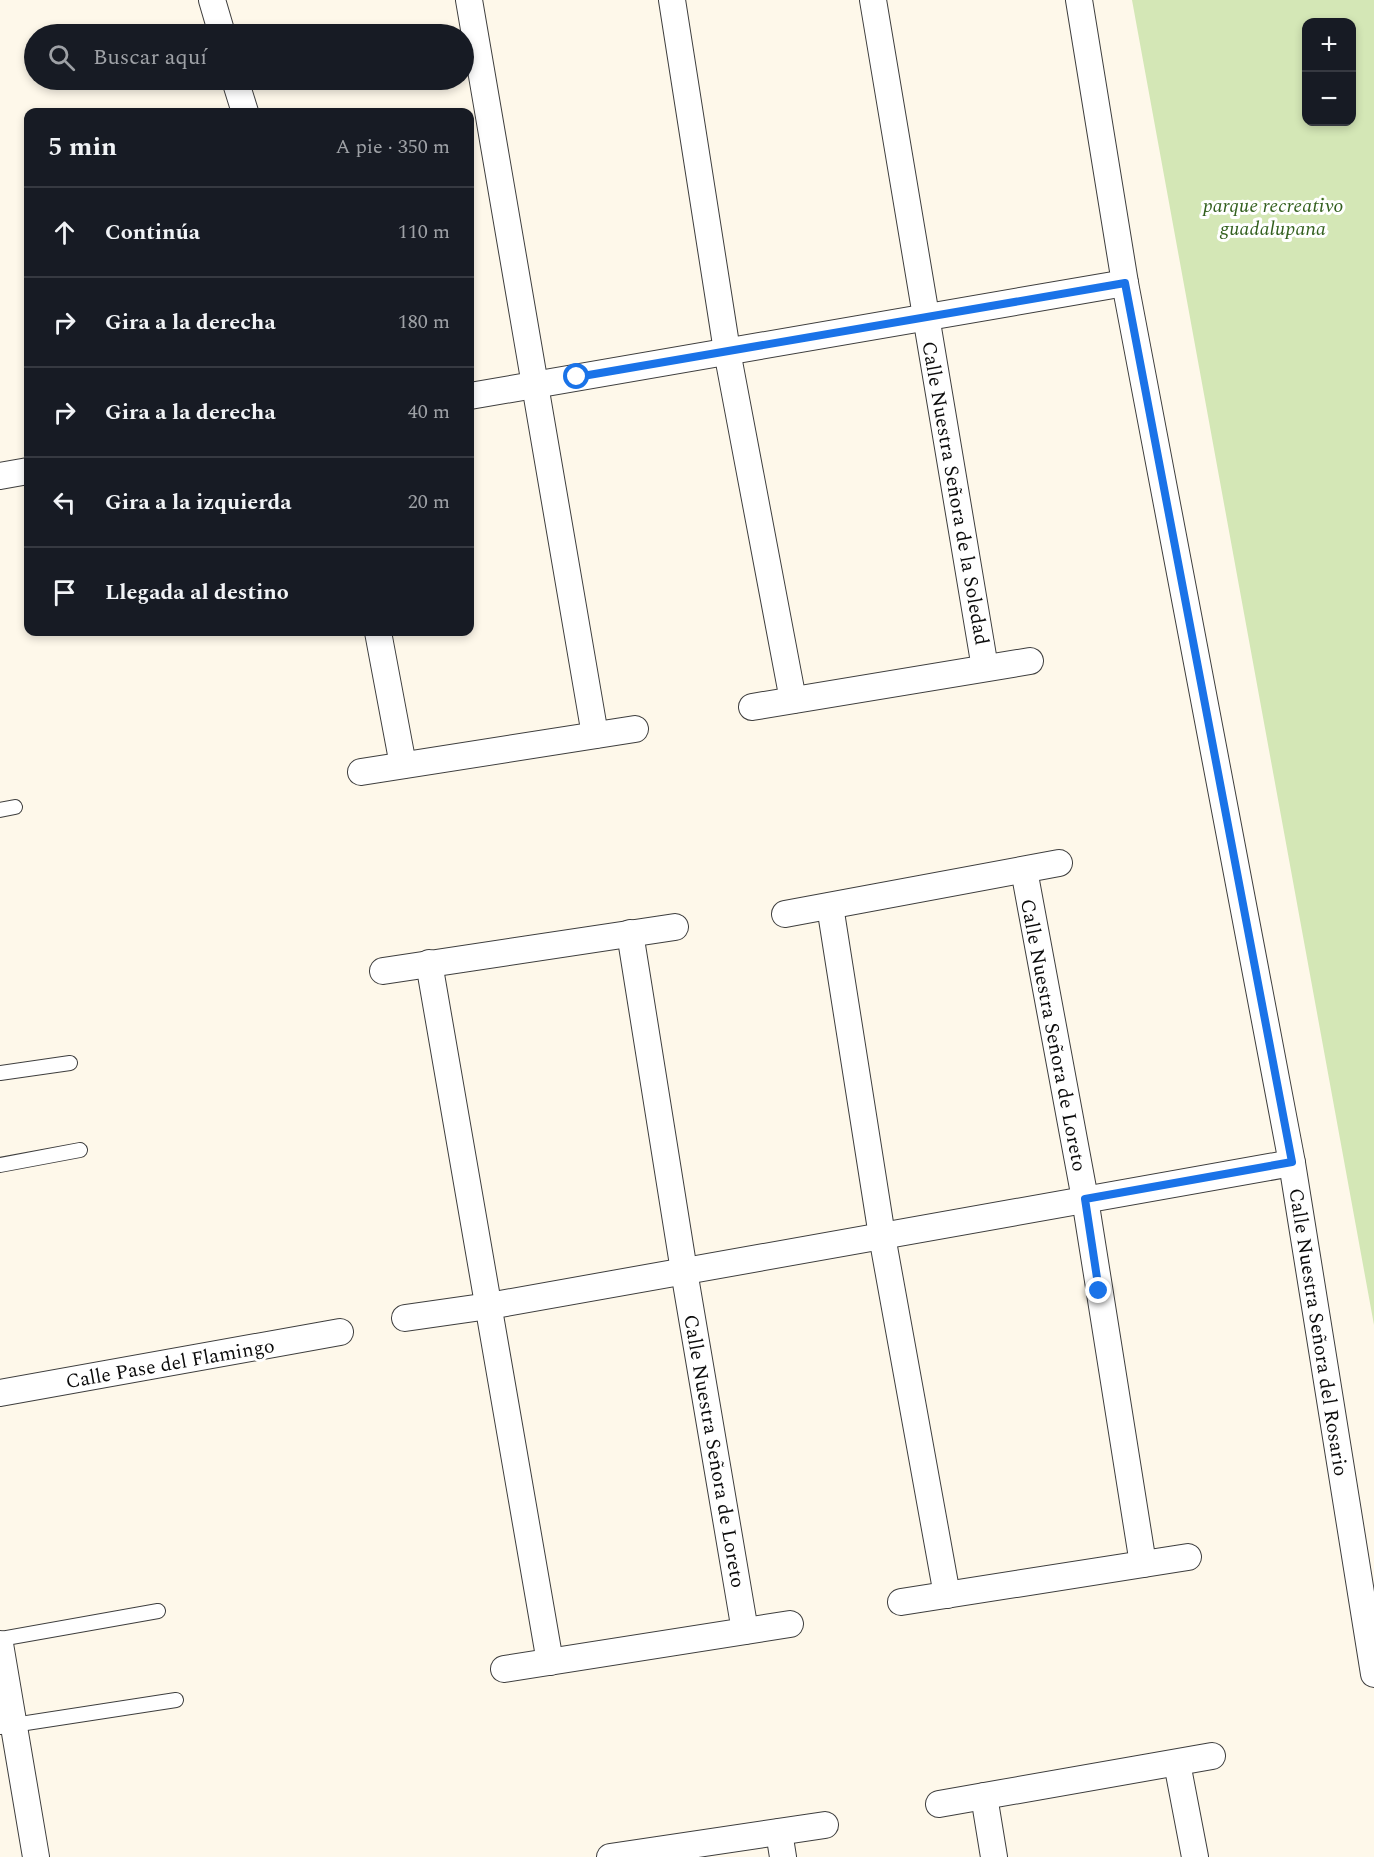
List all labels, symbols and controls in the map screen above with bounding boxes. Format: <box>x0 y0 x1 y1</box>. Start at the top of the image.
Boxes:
map controls <box>1302 18 1356 126</box>
button: + <box>1302 18 1356 72</box>
search box <box>24 24 474 90</box>
icon: search <box>45 41 78 74</box>
text: Buscar aquí <box>93 41 207 74</box>
button: − <box>1302 72 1356 126</box>
text: 5 min <box>48 127 117 167</box>
text: A pie · 350 m <box>336 132 450 162</box>
park label: parque recreativo guadalupana <box>1202 191 1343 244</box>
icon: ahead <box>48 216 81 249</box>
text: Continúa <box>105 216 200 249</box>
text: 110 m <box>398 217 450 247</box>
icon: right <box>48 306 81 339</box>
text: Gira a la derecha <box>105 306 276 339</box>
text: 180 m <box>398 307 450 337</box>
street label: Calle Nuestra Señora de la Soledad <box>913 339 997 648</box>
route start <box>563 363 589 389</box>
icon: right <box>48 396 81 429</box>
text: Gira a la derecha <box>105 396 276 429</box>
text: 40 m <box>408 397 450 427</box>
icon: left <box>48 486 81 519</box>
text: Gira a la izquierda <box>105 486 292 519</box>
text: 20 m <box>408 487 450 517</box>
icon: arrive <box>48 576 81 609</box>
text: Llegada al destino <box>105 576 289 609</box>
street label: Calle Nuestra Señora de Loreto <box>1012 896 1094 1174</box>
street label: Calle Nuestra Señora del Rosario <box>1280 1186 1356 1478</box>
route end <box>1085 1277 1111 1303</box>
street label: Calle Nuestra Señora de Loreto <box>675 1312 753 1590</box>
street label: Calle Pase del Flamingo <box>63 1331 277 1397</box>

